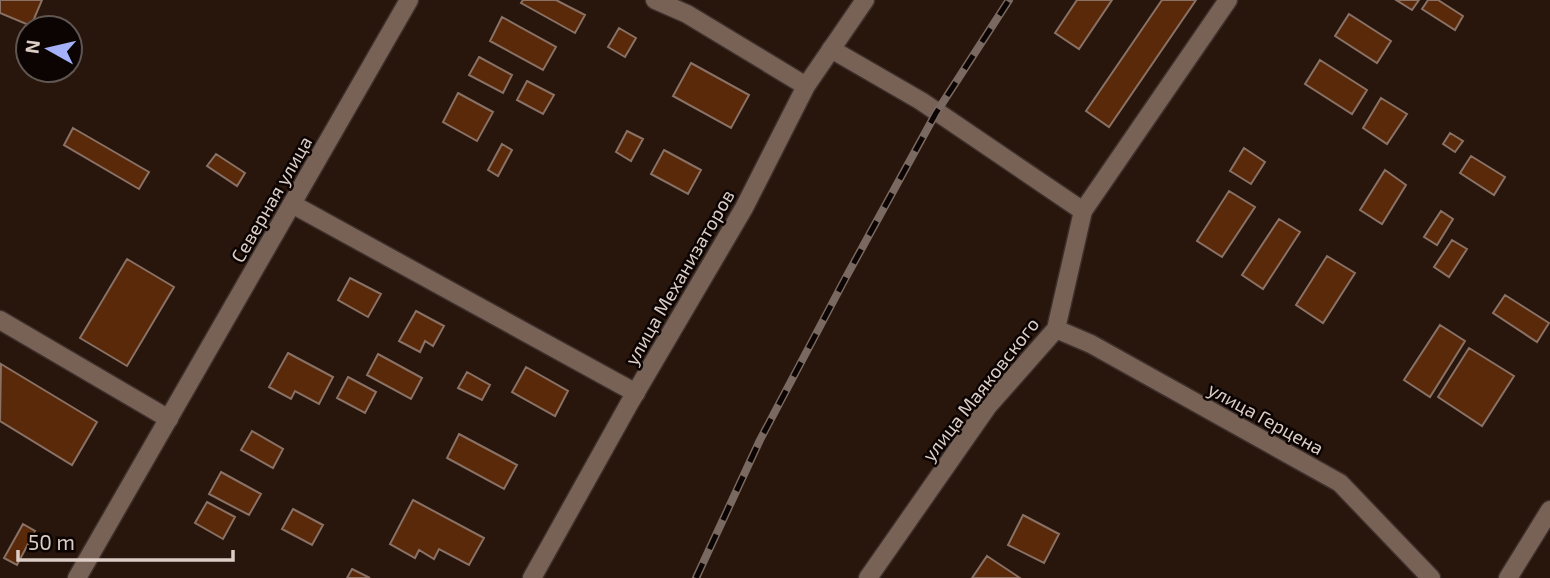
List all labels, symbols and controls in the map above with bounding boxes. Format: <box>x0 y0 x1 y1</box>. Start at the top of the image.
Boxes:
north arrow <box>14 14 84 84</box>
text: N <box>19 38 44 55</box>
street label: Северная улица <box>226 132 317 267</box>
street label: улица Механизаторов <box>619 185 740 369</box>
street label: улица Маяковского <box>917 313 1044 466</box>
street label: улица Герцена <box>1204 377 1328 460</box>
scale bar <box>18 518 233 562</box>
text: 50 m <box>28 529 75 554</box>

